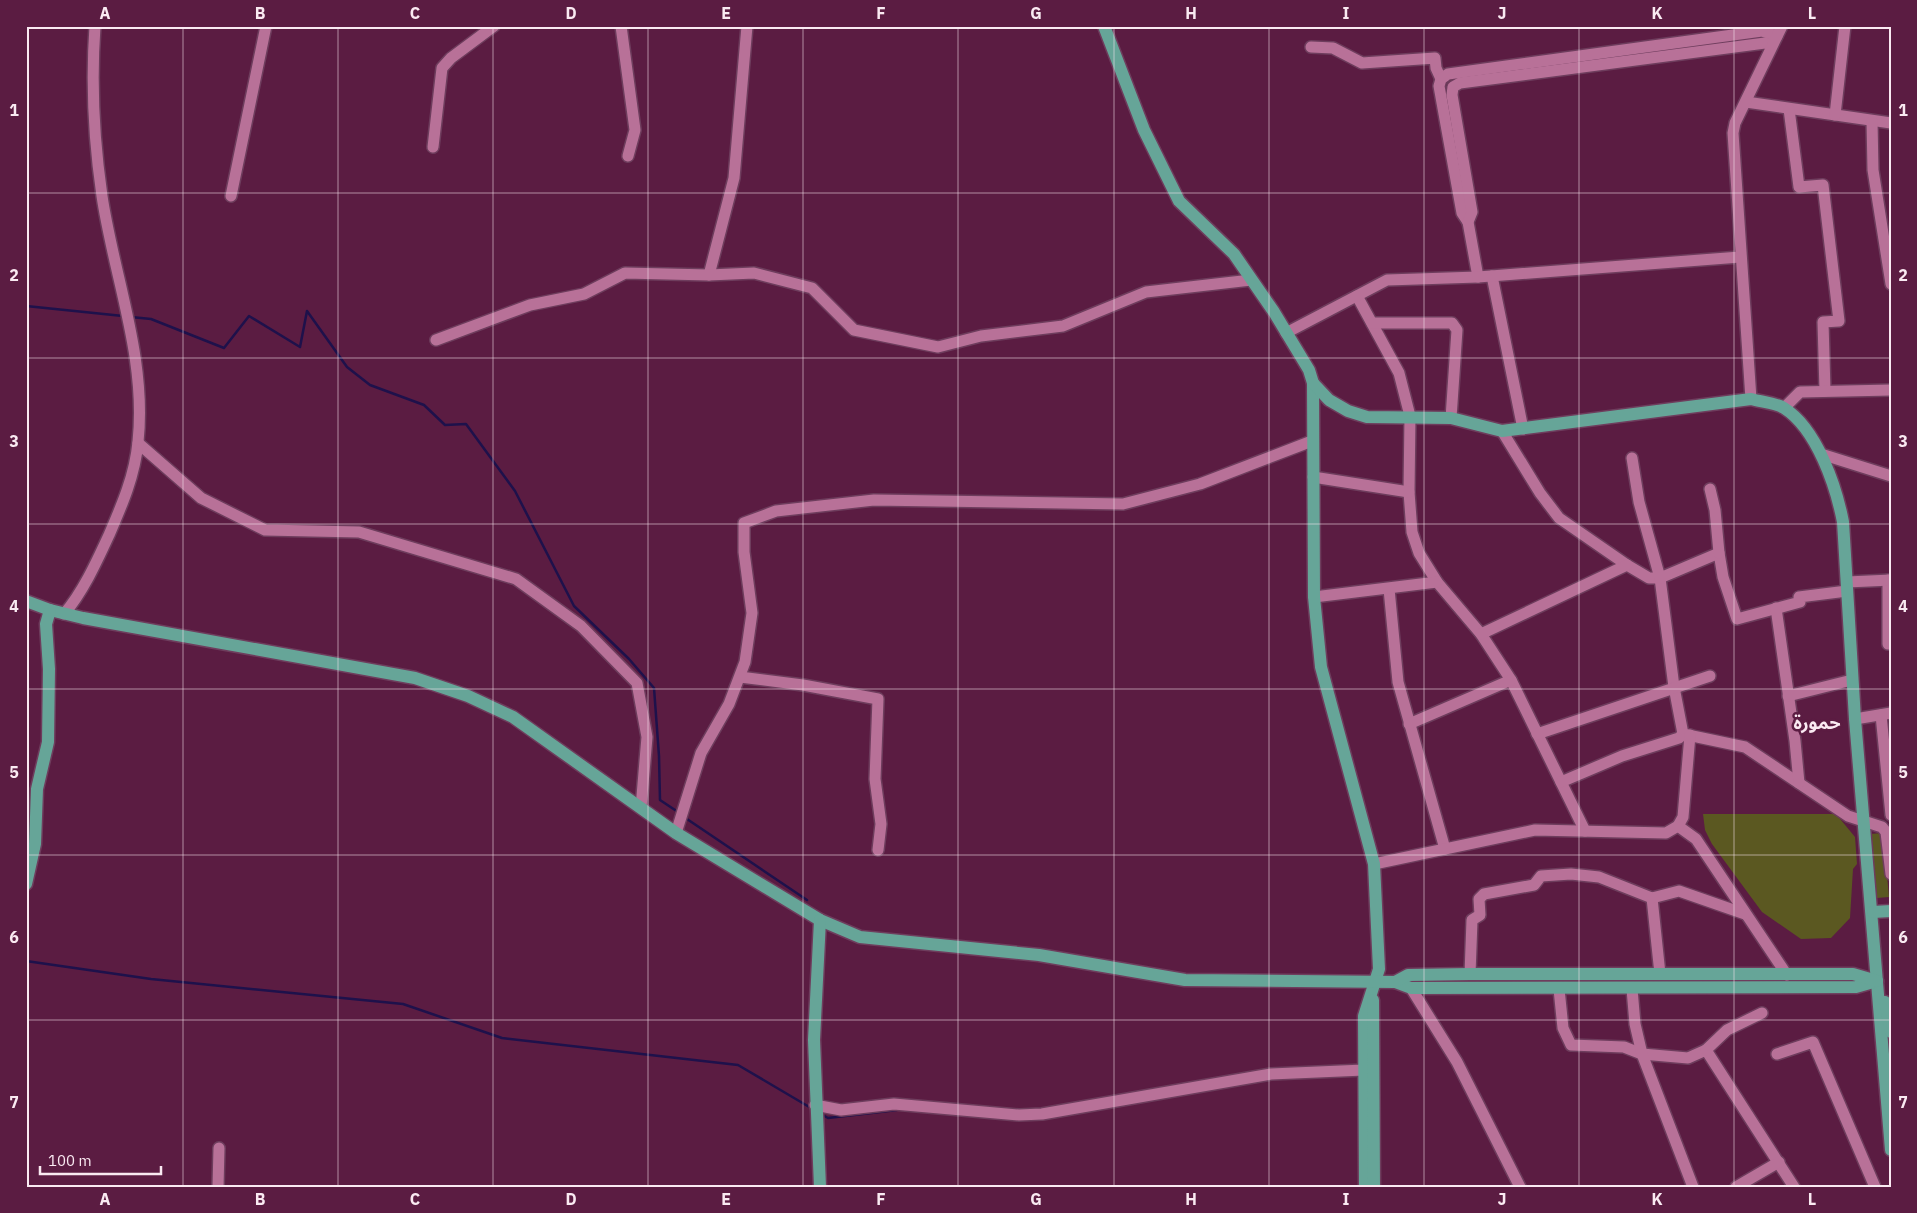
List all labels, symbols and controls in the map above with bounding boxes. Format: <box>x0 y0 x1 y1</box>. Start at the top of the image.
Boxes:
text: A <box>100 3 111 23</box>
text: B <box>255 3 266 23</box>
text: C <box>410 3 420 23</box>
text: D <box>565 3 577 23</box>
text: E <box>721 3 731 23</box>
text: F <box>876 3 886 23</box>
text: G <box>1030 3 1042 23</box>
text: H <box>1185 3 1197 23</box>
text: I <box>1343 3 1350 23</box>
text: J <box>1498 3 1506 23</box>
text: K <box>1651 3 1663 23</box>
text: L <box>1808 3 1816 23</box>
text: 1 <box>9 100 19 120</box>
text: 1 <box>1898 100 1908 120</box>
text: 2 <box>9 265 19 285</box>
text: 2 <box>1898 265 1908 285</box>
text: 3 <box>9 431 19 451</box>
text: 3 <box>1898 431 1908 451</box>
text: 4 <box>9 596 19 616</box>
text: 4 <box>1898 596 1908 616</box>
district label: حمورة <box>1793 711 1841 734</box>
text: 5 <box>9 762 19 782</box>
text: 5 <box>1898 762 1908 782</box>
text: 6 <box>9 927 19 947</box>
text: 6 <box>1898 927 1908 947</box>
text: 7 <box>9 1092 19 1112</box>
text: 7 <box>1898 1092 1908 1112</box>
scale bar <box>40 1143 161 1175</box>
text: 100 m <box>48 1151 92 1170</box>
text: A <box>100 1189 111 1209</box>
text: B <box>255 1189 266 1209</box>
text: C <box>410 1189 420 1209</box>
text: D <box>565 1189 577 1209</box>
text: E <box>721 1189 731 1209</box>
text: F <box>876 1189 886 1209</box>
text: G <box>1030 1189 1042 1209</box>
text: H <box>1185 1189 1197 1209</box>
text: I <box>1343 1189 1350 1209</box>
text: J <box>1498 1189 1506 1209</box>
text: K <box>1651 1189 1663 1209</box>
text: L <box>1808 1189 1816 1209</box>

